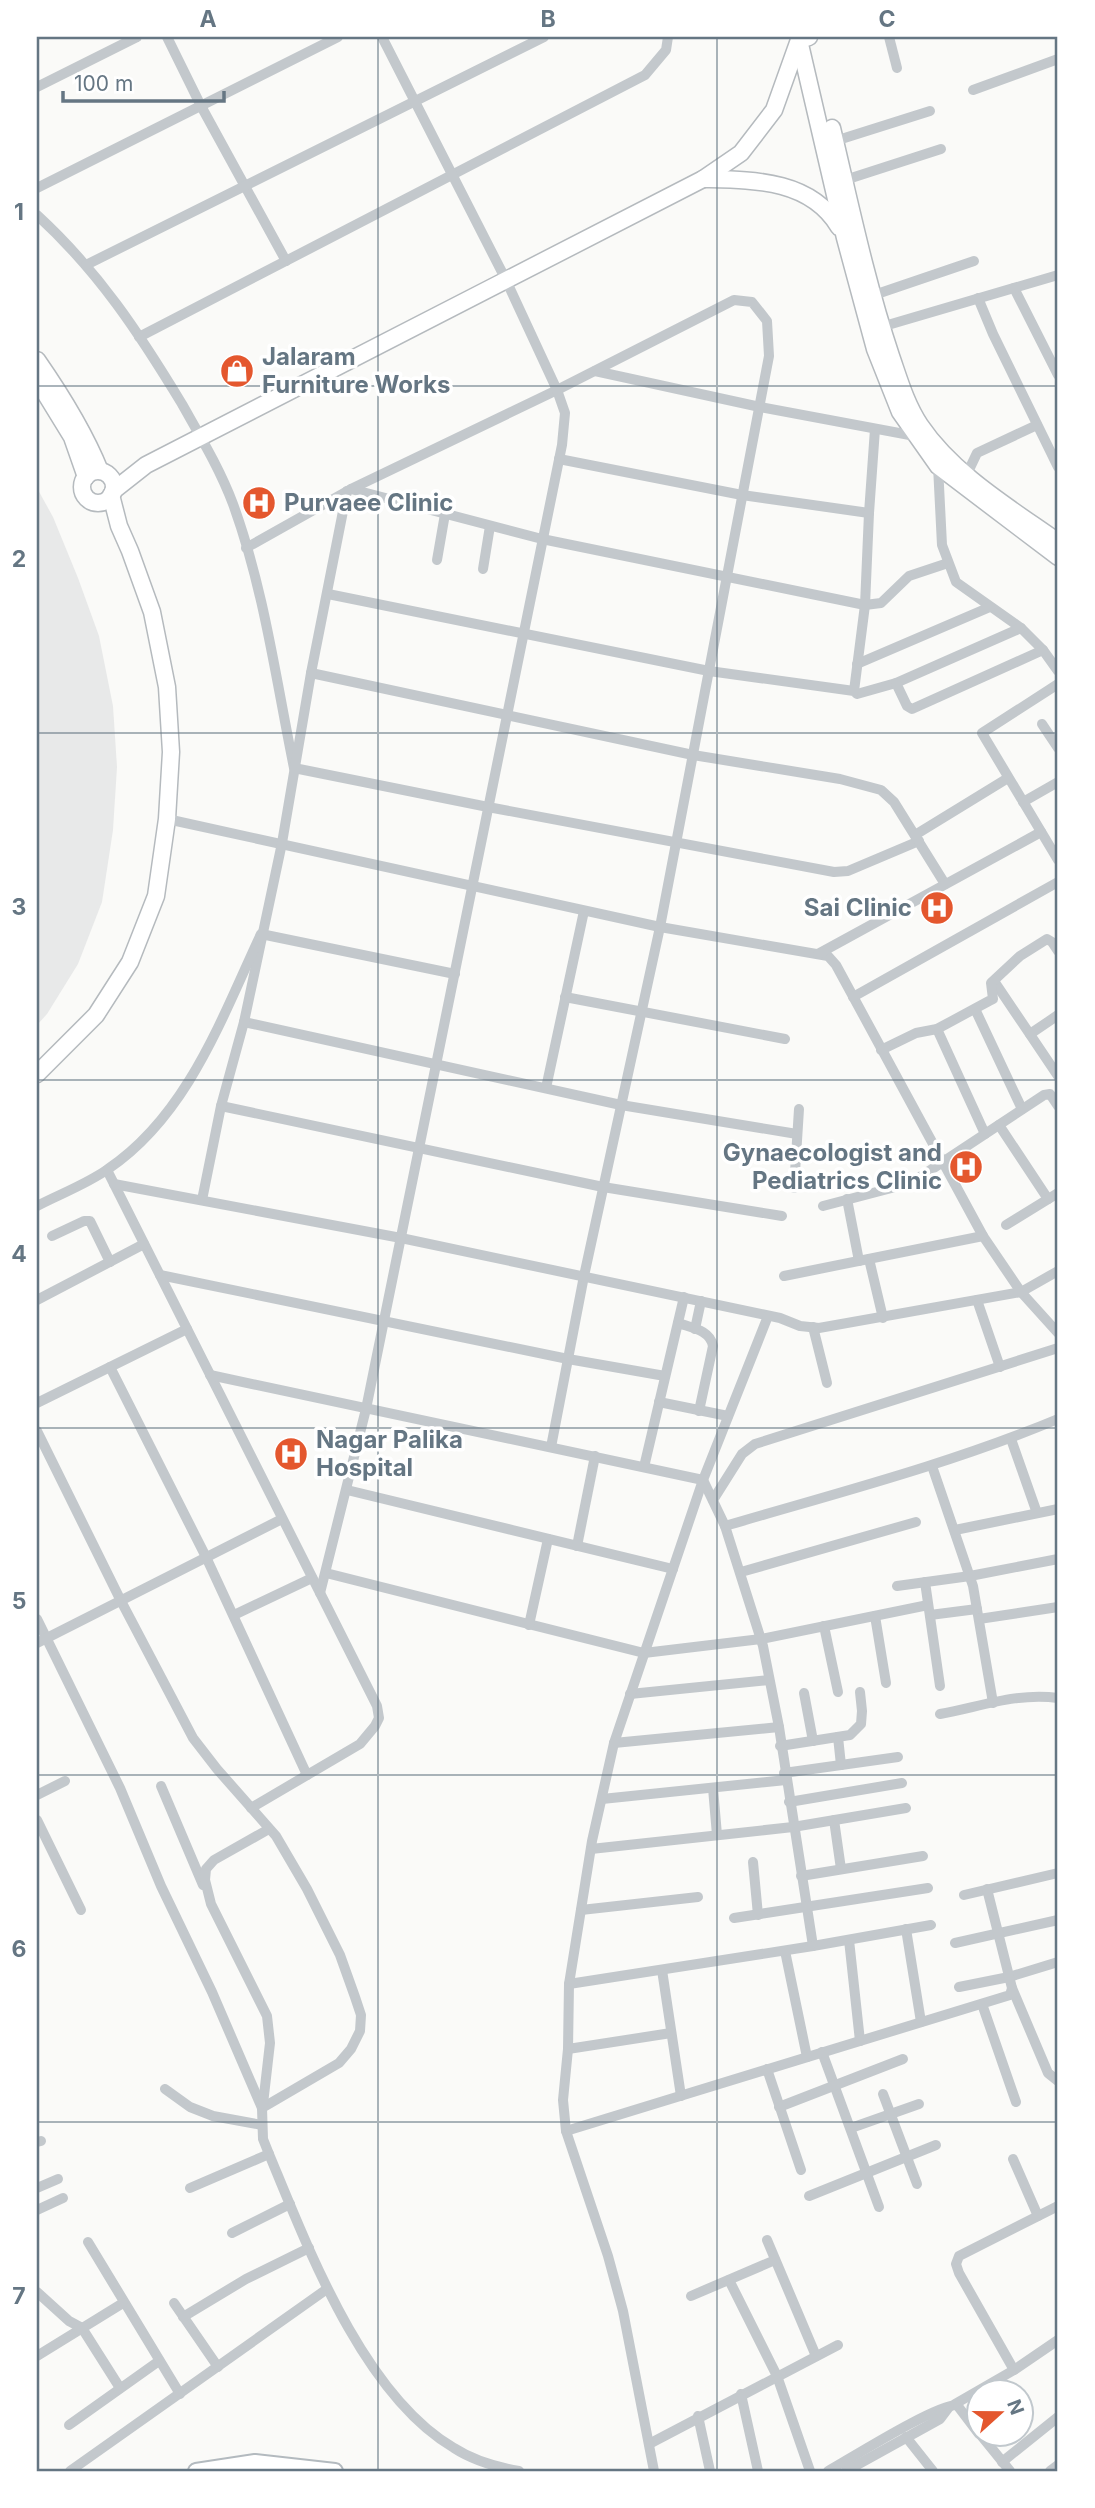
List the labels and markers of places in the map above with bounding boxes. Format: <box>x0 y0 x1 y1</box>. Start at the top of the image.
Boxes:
place label: Jalaram Furniture Works <box>262 342 450 399</box>
shop icon: Jalaram Furniture Works <box>218 352 256 390</box>
hospital icon: Purvaee Clinic <box>240 484 278 522</box>
place label: Purvaee Clinic <box>284 488 453 517</box>
hospital icon: Sai Clinic <box>918 889 956 927</box>
place label: Sai Clinic <box>804 893 912 922</box>
place label: Gynaecologist and Pediatrics Clinic <box>723 1138 942 1195</box>
hospital icon: Gynaecologist and Pediatrics Clinic <box>947 1148 985 1186</box>
place label: Nagar Palika Hospital <box>316 1425 463 1482</box>
hospital icon: Nagar Palika Hospital <box>272 1435 310 1473</box>

